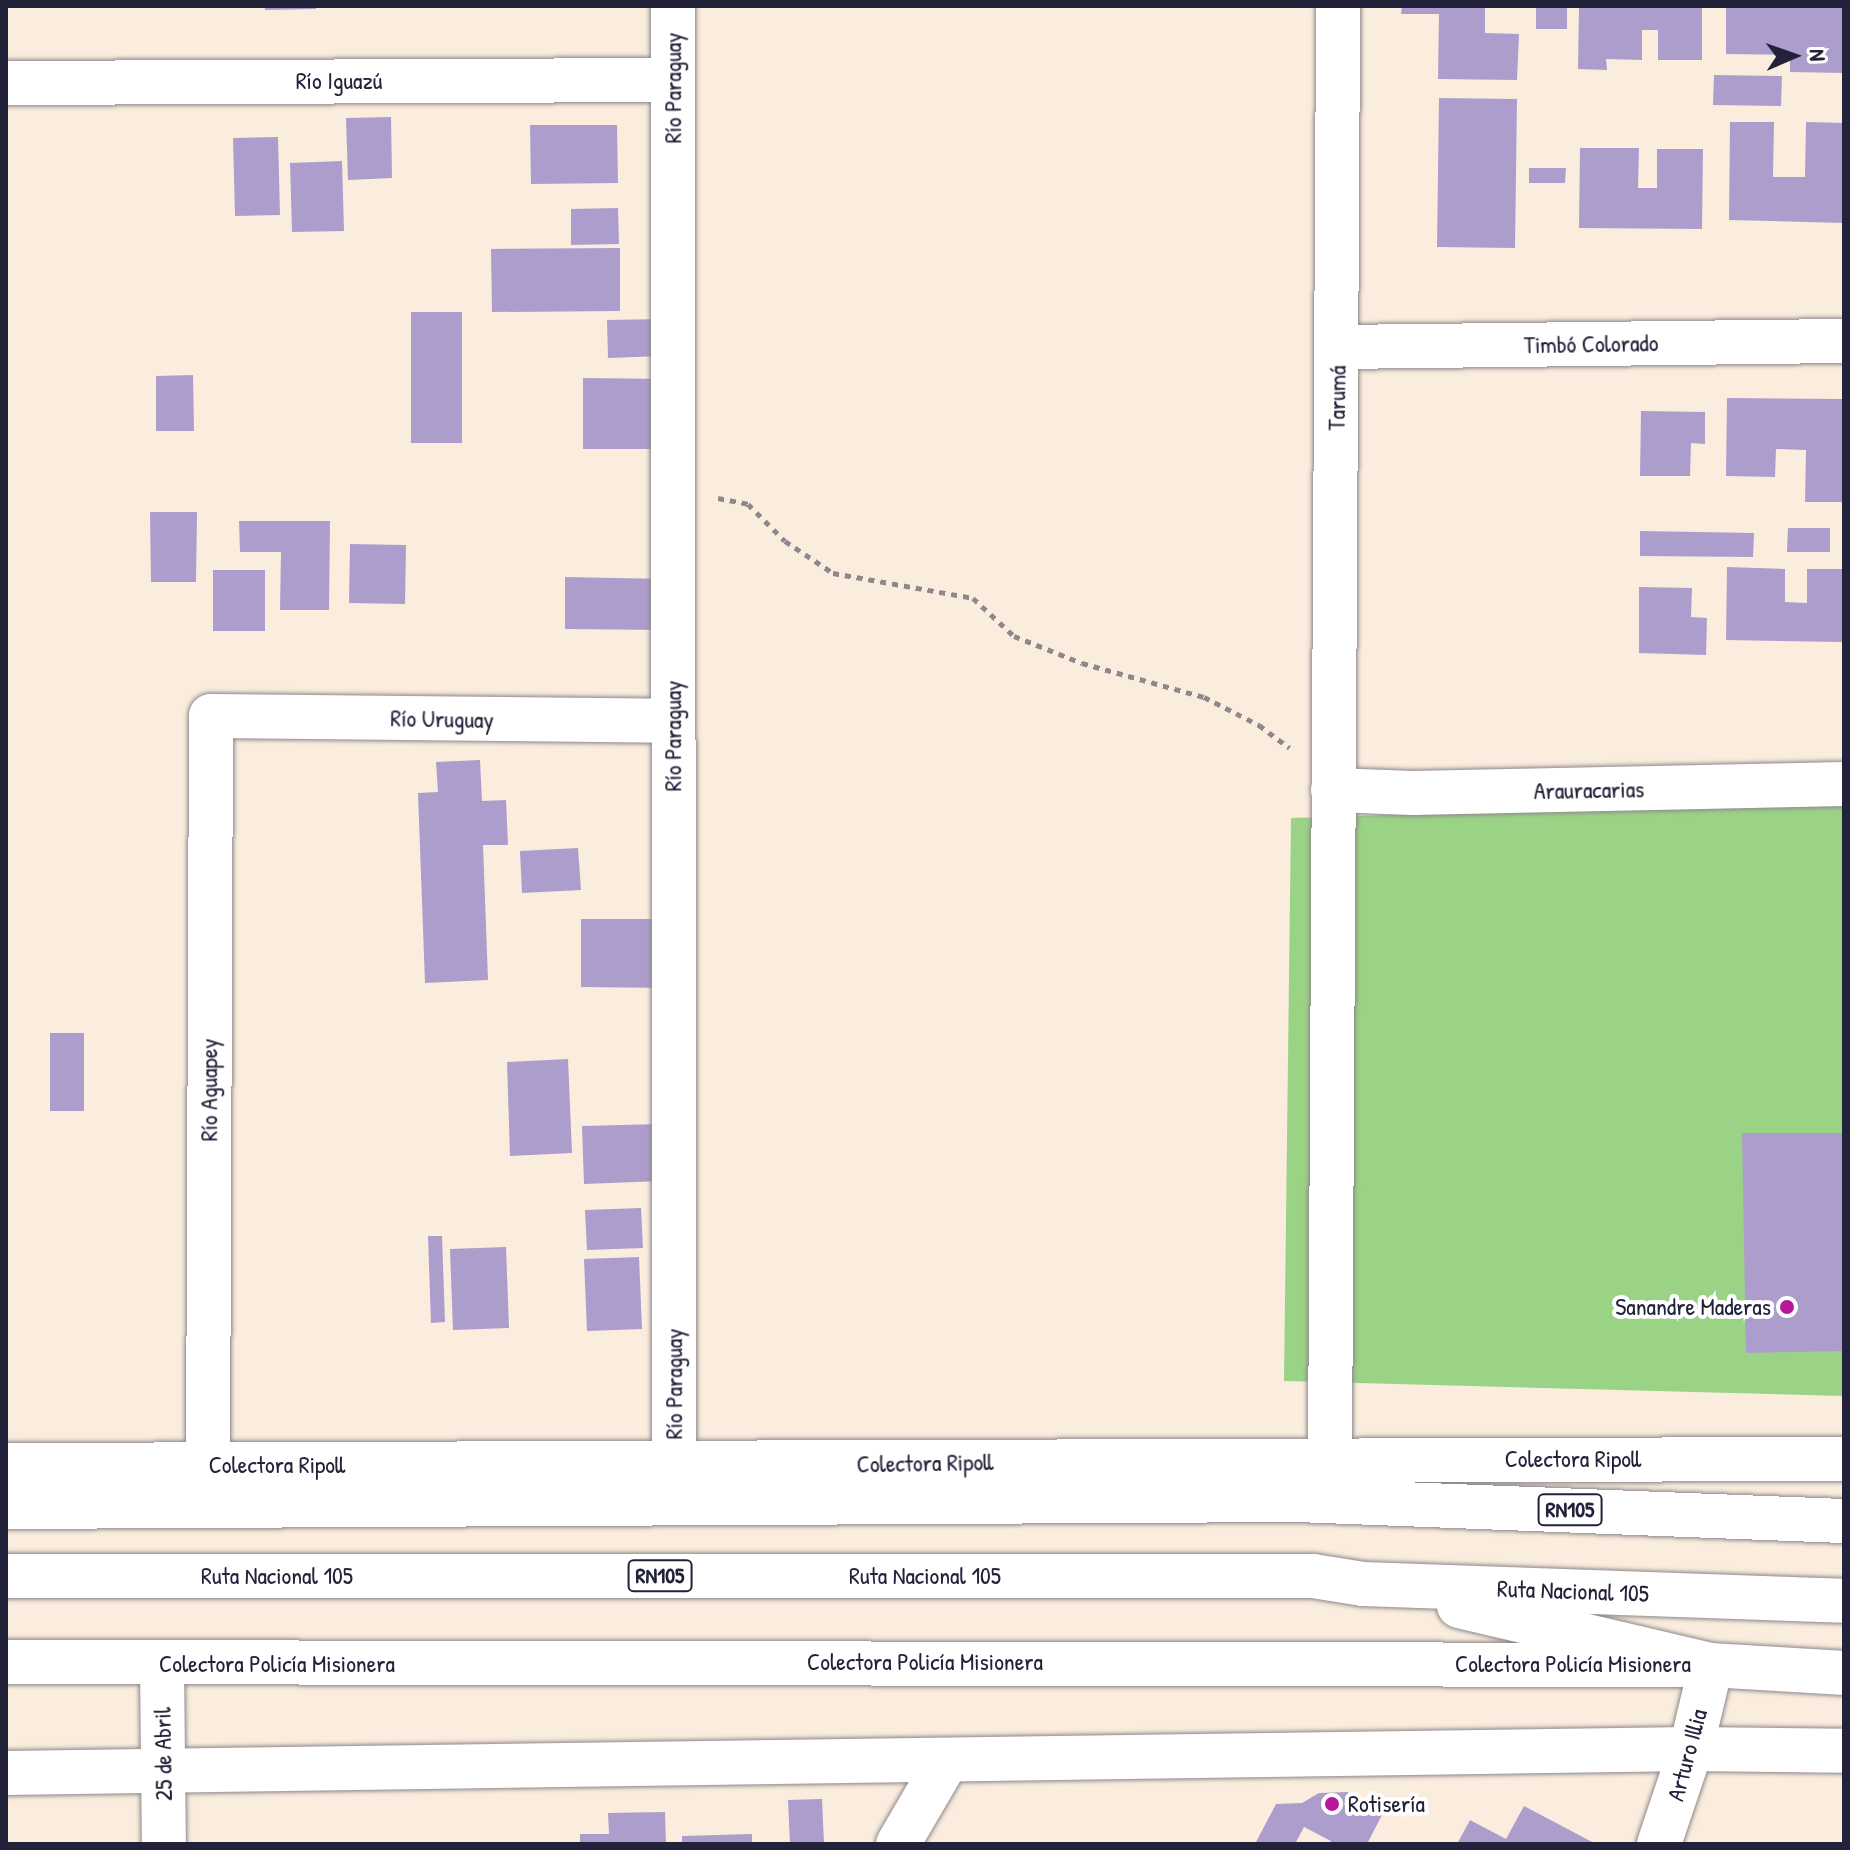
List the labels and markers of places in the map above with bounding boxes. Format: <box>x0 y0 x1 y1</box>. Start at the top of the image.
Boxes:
place label: Sanandre Maderas <box>1615 1293 1771 1321</box>
marker: Sanandre Maderas <box>1778 1298 1796 1316</box>
place label: Rotisería <box>1348 1790 1425 1818</box>
marker: Rotisería <box>1323 1795 1341 1813</box>

